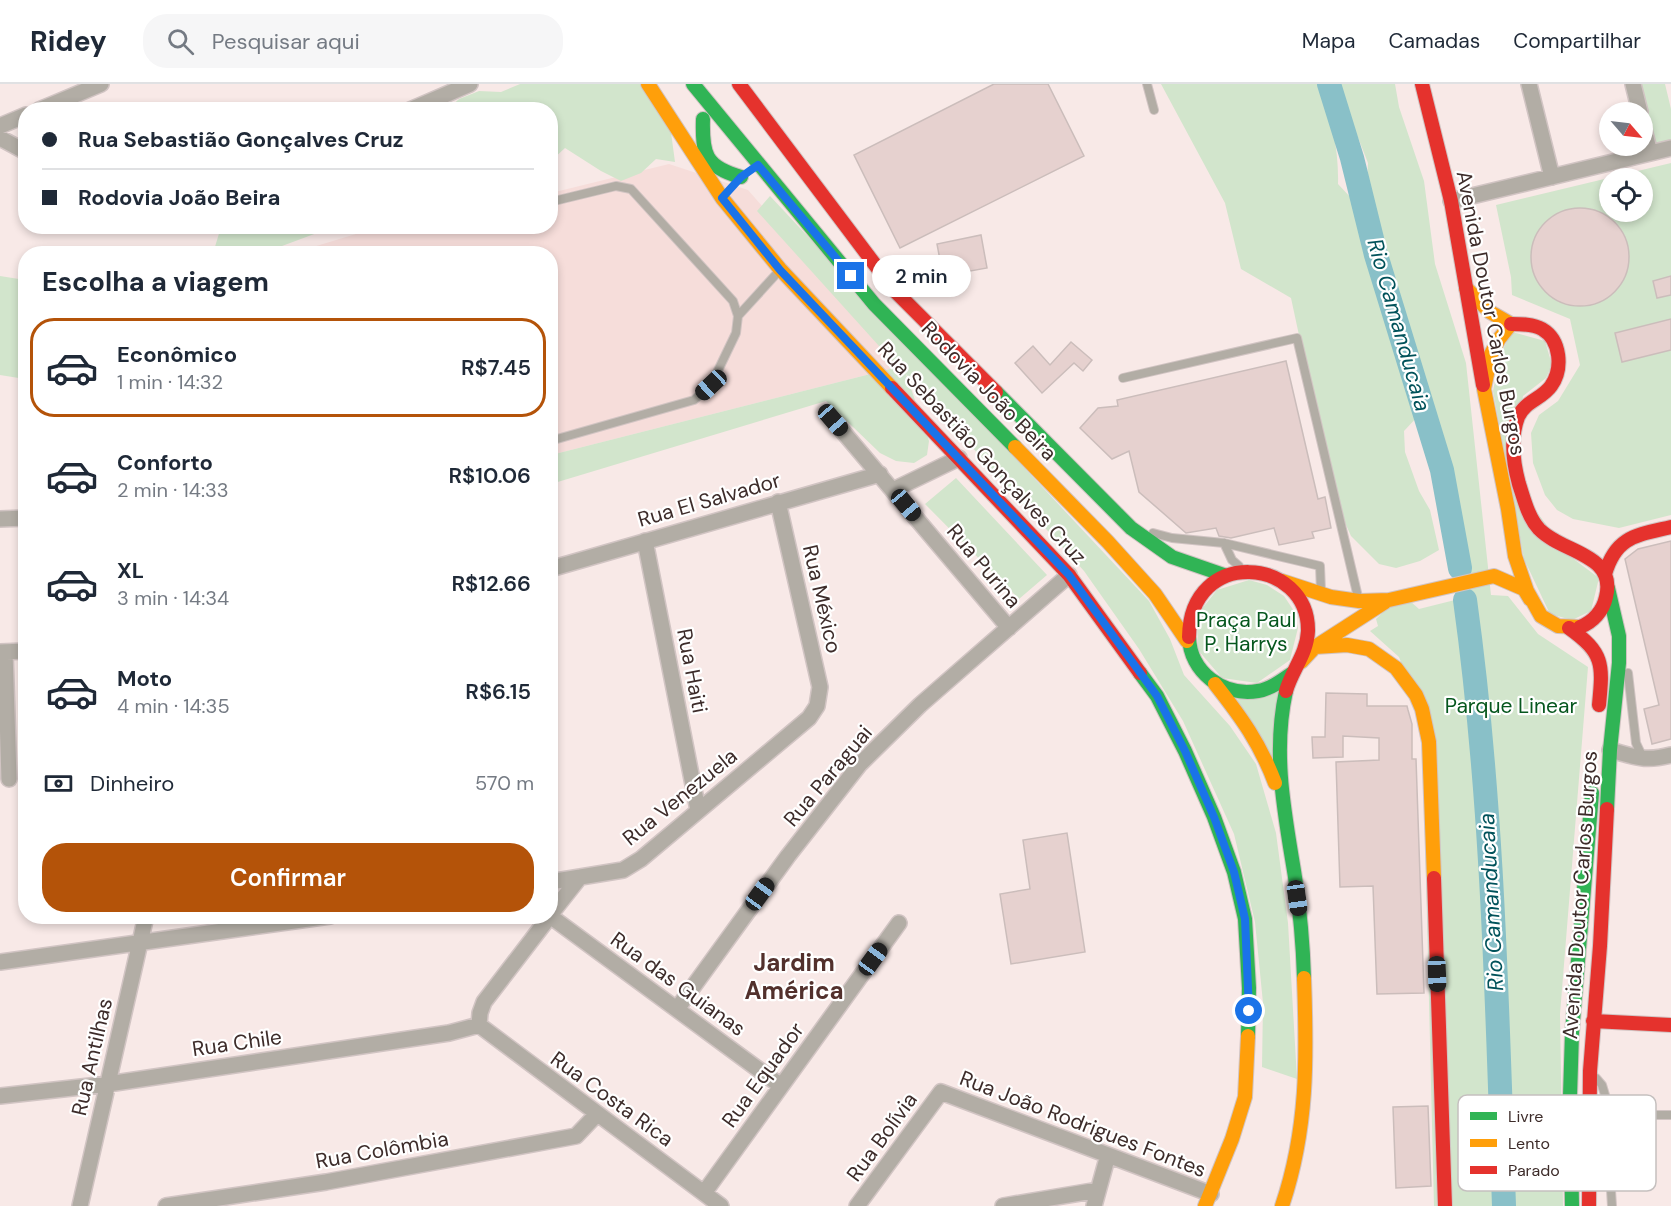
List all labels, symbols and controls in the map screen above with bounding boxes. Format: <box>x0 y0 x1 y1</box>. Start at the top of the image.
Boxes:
search box <box>143 14 563 68</box>
text: Ridey <box>30 23 107 60</box>
icon: search <box>164 25 197 58</box>
text: Pesquisar aqui <box>212 27 360 56</box>
text: Mapa <box>1302 27 1355 55</box>
text: Camadas <box>1388 27 1480 55</box>
text: Compartilhar <box>1513 27 1641 55</box>
north arrow <box>1599 102 1653 156</box>
map controls <box>1599 102 1653 222</box>
text: Rua Sebastião Gonçalves Cruz <box>78 125 404 154</box>
street label: Avenida Doutor Carlos Burgos <box>1450 168 1532 458</box>
button: locate <box>1599 168 1653 222</box>
text: Rodovia João Beira <box>78 183 280 212</box>
water label: Rio Camanducaia <box>1360 235 1438 415</box>
callout: 2 min <box>872 255 971 297</box>
route end <box>837 262 864 289</box>
text: 2 min <box>895 263 948 289</box>
text: Escolha a viagem <box>42 264 269 299</box>
street label: Rodovia João Beira <box>915 315 1063 467</box>
street label: Rua Sebastião Gonçalves Cruz <box>871 336 1093 570</box>
text: Econômico <box>117 340 237 369</box>
icon: car <box>45 341 99 395</box>
text: R$7.45 <box>461 353 531 382</box>
car <box>692 366 730 404</box>
text: 1 min · 14:32 <box>117 369 223 395</box>
car <box>814 401 852 439</box>
text: Conforto <box>117 448 213 477</box>
icon: car <box>45 449 99 503</box>
text: R$10.06 <box>448 461 531 490</box>
street label: Rua El Salvador <box>634 466 784 534</box>
text: 2 min · 14:33 <box>117 477 229 503</box>
car <box>888 485 924 525</box>
street label: Rua Purina <box>940 518 1028 614</box>
street label: Rua México <box>796 542 848 656</box>
text: XL <box>117 556 144 585</box>
icon: car <box>45 557 99 611</box>
text: R$12.66 <box>451 569 531 598</box>
text: 3 min · 14:34 <box>117 585 229 611</box>
park label: Praça Paul P. Harrys <box>1196 606 1296 658</box>
street label: Rua Haiti <box>670 626 714 716</box>
text: Moto <box>117 664 172 693</box>
icon: car <box>45 665 99 719</box>
text: R$6.15 <box>465 677 531 706</box>
park label: Parque Linear <box>1445 692 1577 720</box>
text: 4 min · 14:35 <box>117 693 230 719</box>
street label: Rua Paraguai <box>777 719 879 833</box>
street label: Rua Venezuela <box>617 742 743 852</box>
street label: Avenida Doutor Carlos Burgos <box>1556 750 1604 1040</box>
icon: cash <box>42 767 75 800</box>
text: Dinheiro <box>90 769 174 798</box>
text: 570 m <box>475 770 534 796</box>
water label: Rio Camanducaia <box>1472 812 1510 992</box>
button: Confirmar <box>42 843 534 912</box>
car <box>742 874 778 914</box>
car <box>1286 879 1308 917</box>
street label: Rua das Guianas <box>605 925 751 1043</box>
car <box>855 939 891 979</box>
district label: Jardim América <box>744 947 844 1006</box>
car <box>1427 956 1447 992</box>
street label: Rua Antilhas <box>65 996 119 1118</box>
route start <box>1235 997 1262 1024</box>
street label: Rua Equador <box>715 1017 811 1133</box>
street label: Rua Chile <box>190 1023 284 1063</box>
street label: Rua Costa Rica <box>545 1045 679 1153</box>
street label: Rua João Rodrigues Fontes <box>956 1064 1210 1184</box>
street label: Rua Bolívia <box>840 1087 924 1187</box>
legend <box>1458 1095 1656 1191</box>
text: Livre <box>1508 1106 1543 1127</box>
street label: Rua Colômbia <box>313 1125 451 1175</box>
text: Lento <box>1508 1133 1550 1154</box>
text: Parado <box>1508 1160 1560 1181</box>

